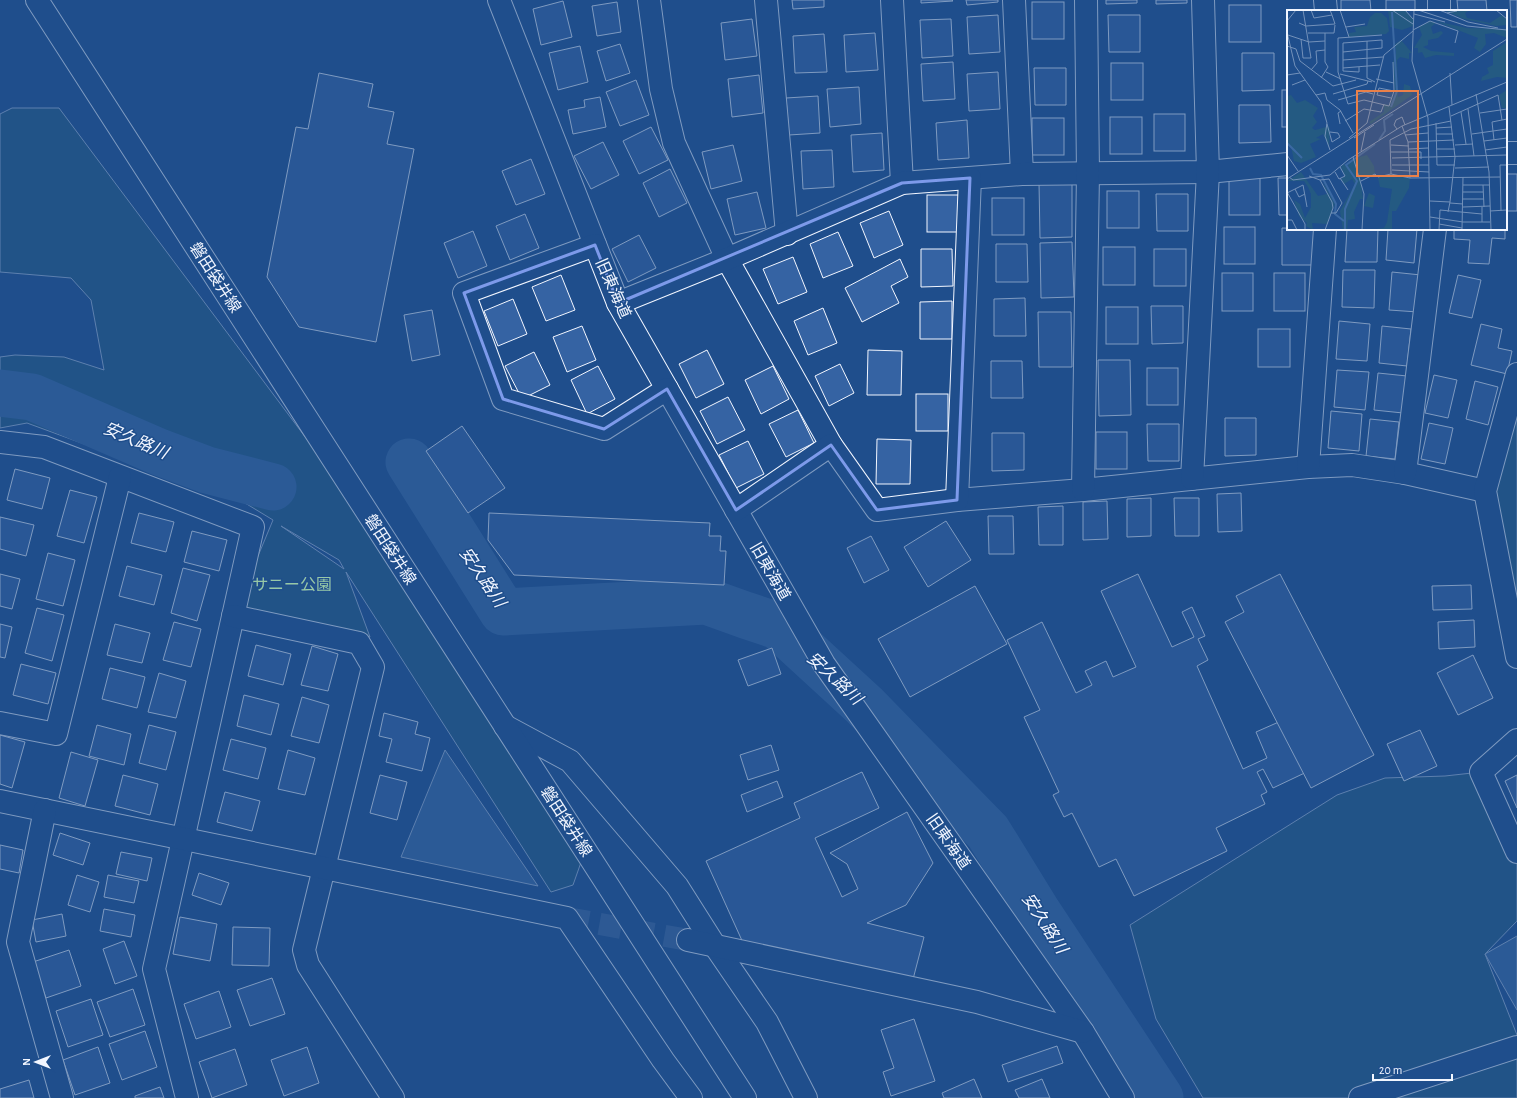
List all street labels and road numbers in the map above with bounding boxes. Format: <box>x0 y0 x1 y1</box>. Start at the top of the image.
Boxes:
street label: 磐田袋井線 <box>187 239 244 315</box>
street label: 旧東海道 <box>593 256 634 321</box>
street label: 磐田袋井線 <box>362 511 419 587</box>
street label: 旧東海道 <box>747 539 794 603</box>
street label: 磐田袋井線 <box>538 783 595 859</box>
street label: 旧東海道 <box>923 810 974 872</box>

